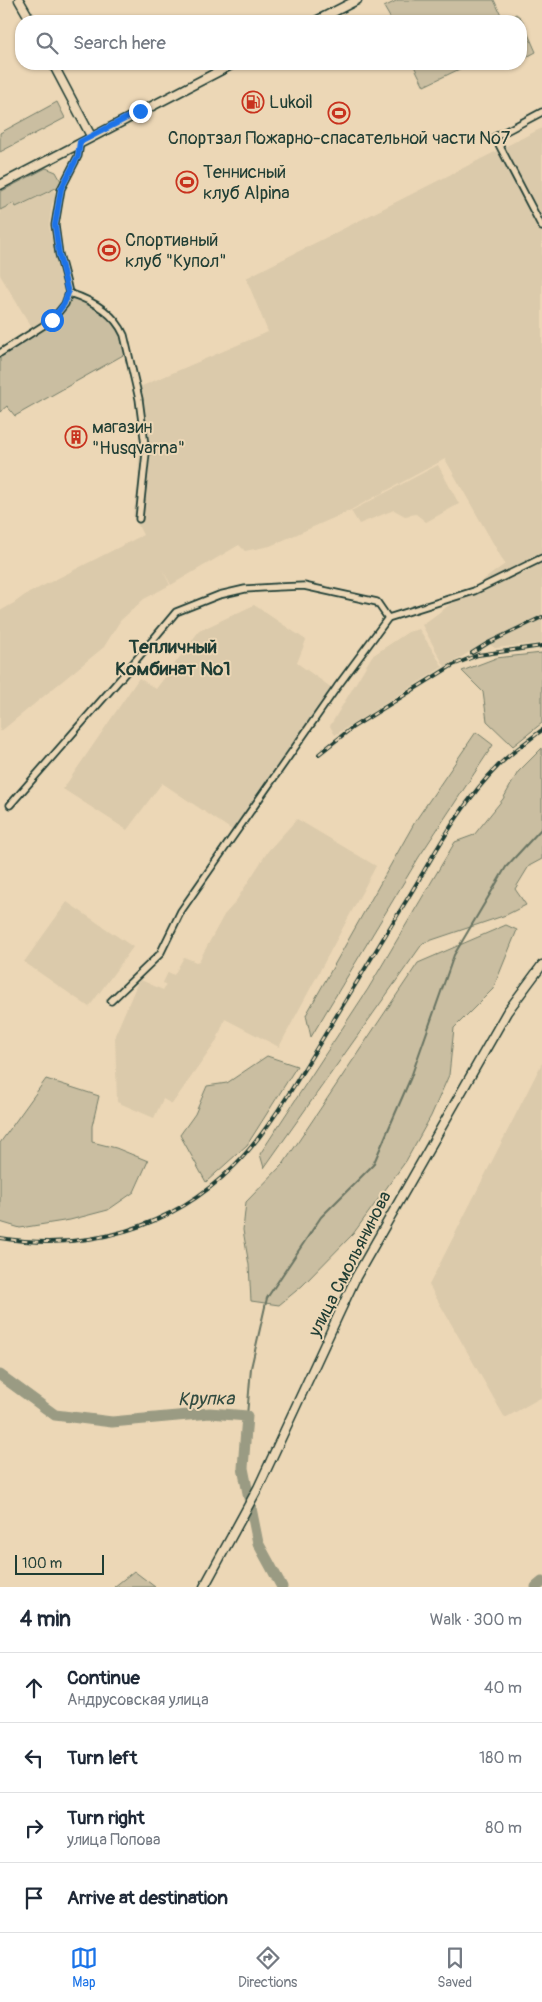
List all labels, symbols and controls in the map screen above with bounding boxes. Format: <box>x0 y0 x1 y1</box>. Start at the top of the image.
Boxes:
search box <box>15 15 527 70</box>
icon: search <box>33 29 61 57</box>
text: Search here <box>73 31 166 55</box>
fuel station icon: Lukoil <box>241 90 265 114</box>
place label: Lukoil <box>269 91 313 114</box>
route end <box>129 100 152 123</box>
sports icon: Спортзал Пожарно-спасательной части №7 <box>327 101 351 125</box>
place label: Спортзал Пожарно-спасательной части №7 <box>168 127 511 150</box>
place label: Теннисный клуб Alpina <box>203 161 290 205</box>
sports icon: Теннисный клуб Alpina <box>175 170 199 194</box>
place label: Спортивный клуб "Купол" <box>125 229 227 273</box>
sports icon: Спортивный клуб "Купол" <box>97 238 121 262</box>
route start <box>41 309 64 332</box>
place label: магазин "Husqvarna" <box>92 416 185 460</box>
building icon: магазин "Husqvarna" <box>64 425 88 449</box>
district label: Тепличный Комбинат №1 <box>115 635 231 681</box>
street label: улица Смольянинова <box>303 1187 397 1342</box>
water label: Крупка <box>178 1386 236 1411</box>
scale bar <box>15 1552 104 1575</box>
text: 100 m <box>22 1555 62 1572</box>
text: 4 min <box>20 1606 71 1633</box>
text: Walk · 300 m <box>430 1610 522 1630</box>
text: Continue <box>67 1666 140 1690</box>
icon: ahead <box>20 1674 48 1702</box>
text: 40 m <box>484 1678 522 1698</box>
text: Андрусовская улица <box>67 1690 209 1710</box>
icon: left <box>20 1744 48 1772</box>
text: Turn left <box>67 1746 137 1770</box>
text: 180 m <box>479 1748 522 1768</box>
text: Turn right <box>67 1806 145 1830</box>
icon: right <box>20 1814 48 1842</box>
text: 80 m <box>485 1818 522 1838</box>
text: улица Попова <box>67 1830 161 1850</box>
icon: arrive <box>20 1884 48 1912</box>
text: Arrive at destination <box>67 1886 228 1910</box>
tab: Map <box>70 1944 98 1991</box>
tab: Directions <box>238 1944 297 1991</box>
tab: Saved <box>437 1944 472 1991</box>

